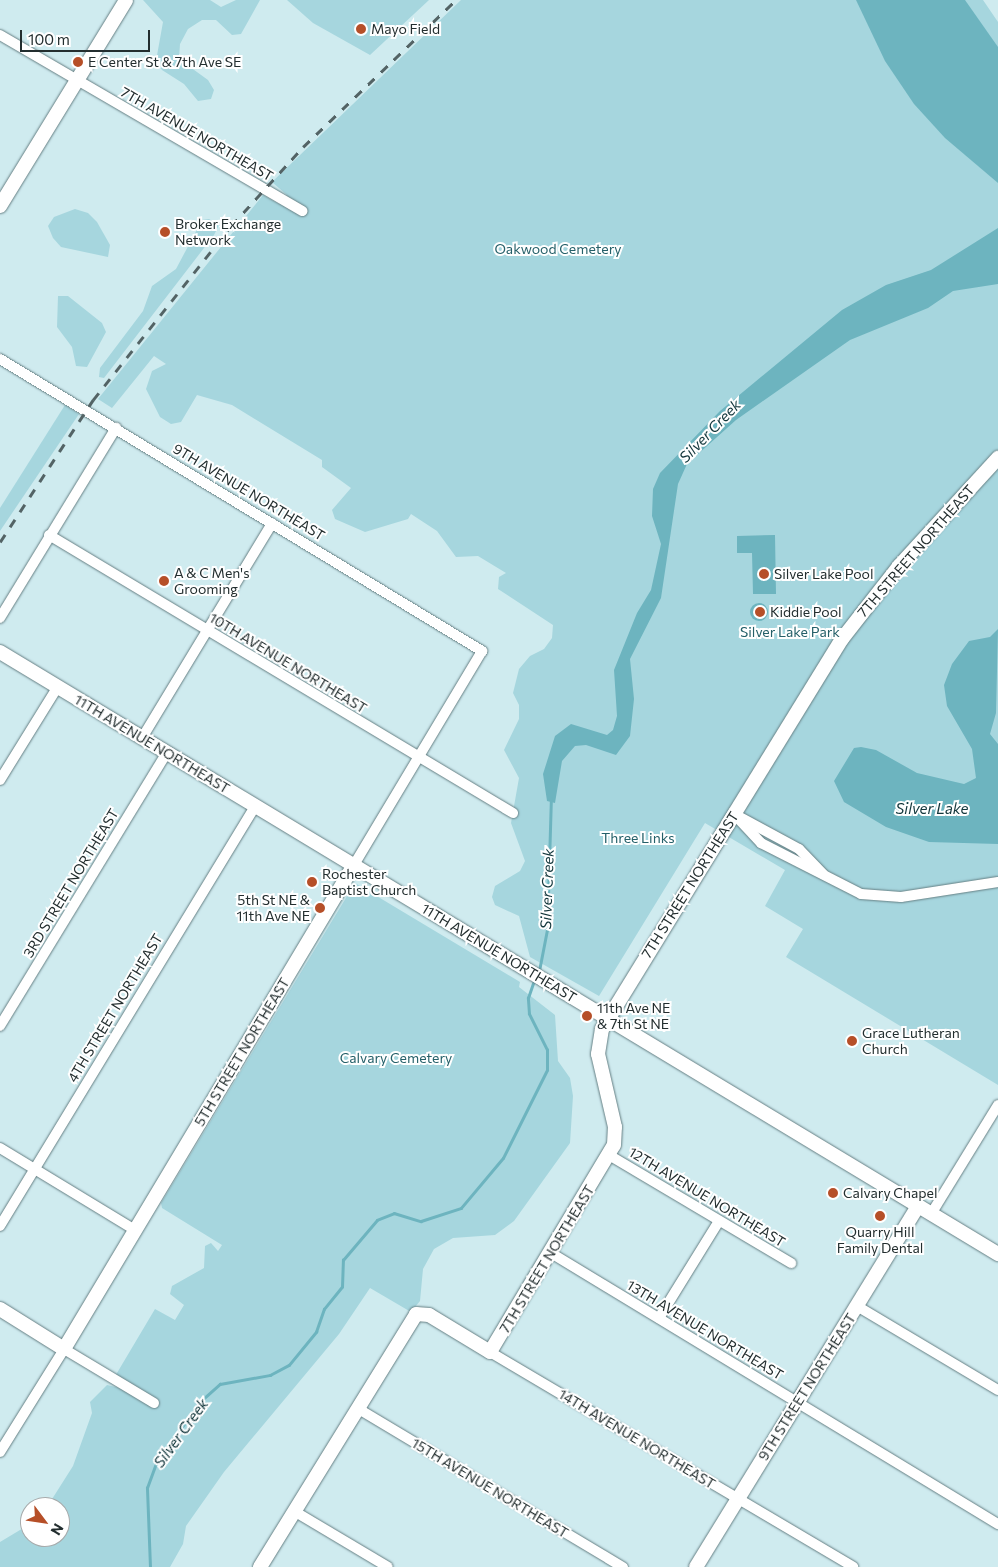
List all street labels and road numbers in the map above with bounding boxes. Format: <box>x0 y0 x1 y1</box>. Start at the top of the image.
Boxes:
street label: 7TH AVENUE NORTHEAST <box>118 83 276 185</box>
street label: 9TH AVENUE NORTHEAST <box>170 440 328 544</box>
street label: 7TH STREET NORTHEAST <box>854 481 978 621</box>
street label: 10TH AVENUE NORTHEAST <box>206 609 370 717</box>
street label: 11TH AVENUE NORTHEAST <box>71 691 233 797</box>
street label: 3RD STREET NORTHEAST <box>20 806 122 960</box>
street label: 7TH STREET NORTHEAST <box>638 809 742 961</box>
street label: 11TH AVENUE NORTHEAST <box>418 900 580 1006</box>
street label: 4TH STREET NORTHEAST <box>64 931 166 1085</box>
street label: 5TH STREET NORTHEAST <box>191 975 293 1129</box>
street label: 12TH AVENUE NORTHEAST <box>626 1144 788 1250</box>
street label: 7TH STREET NORTHEAST <box>496 1182 598 1336</box>
street label: 13TH AVENUE NORTHEAST <box>624 1277 786 1383</box>
street label: 9TH STREET NORTHEAST <box>755 1310 859 1464</box>
street label: 14TH AVENUE NORTHEAST <box>556 1385 718 1493</box>
street label: 15TH AVENUE NORTHEAST <box>409 1435 571 1541</box>

